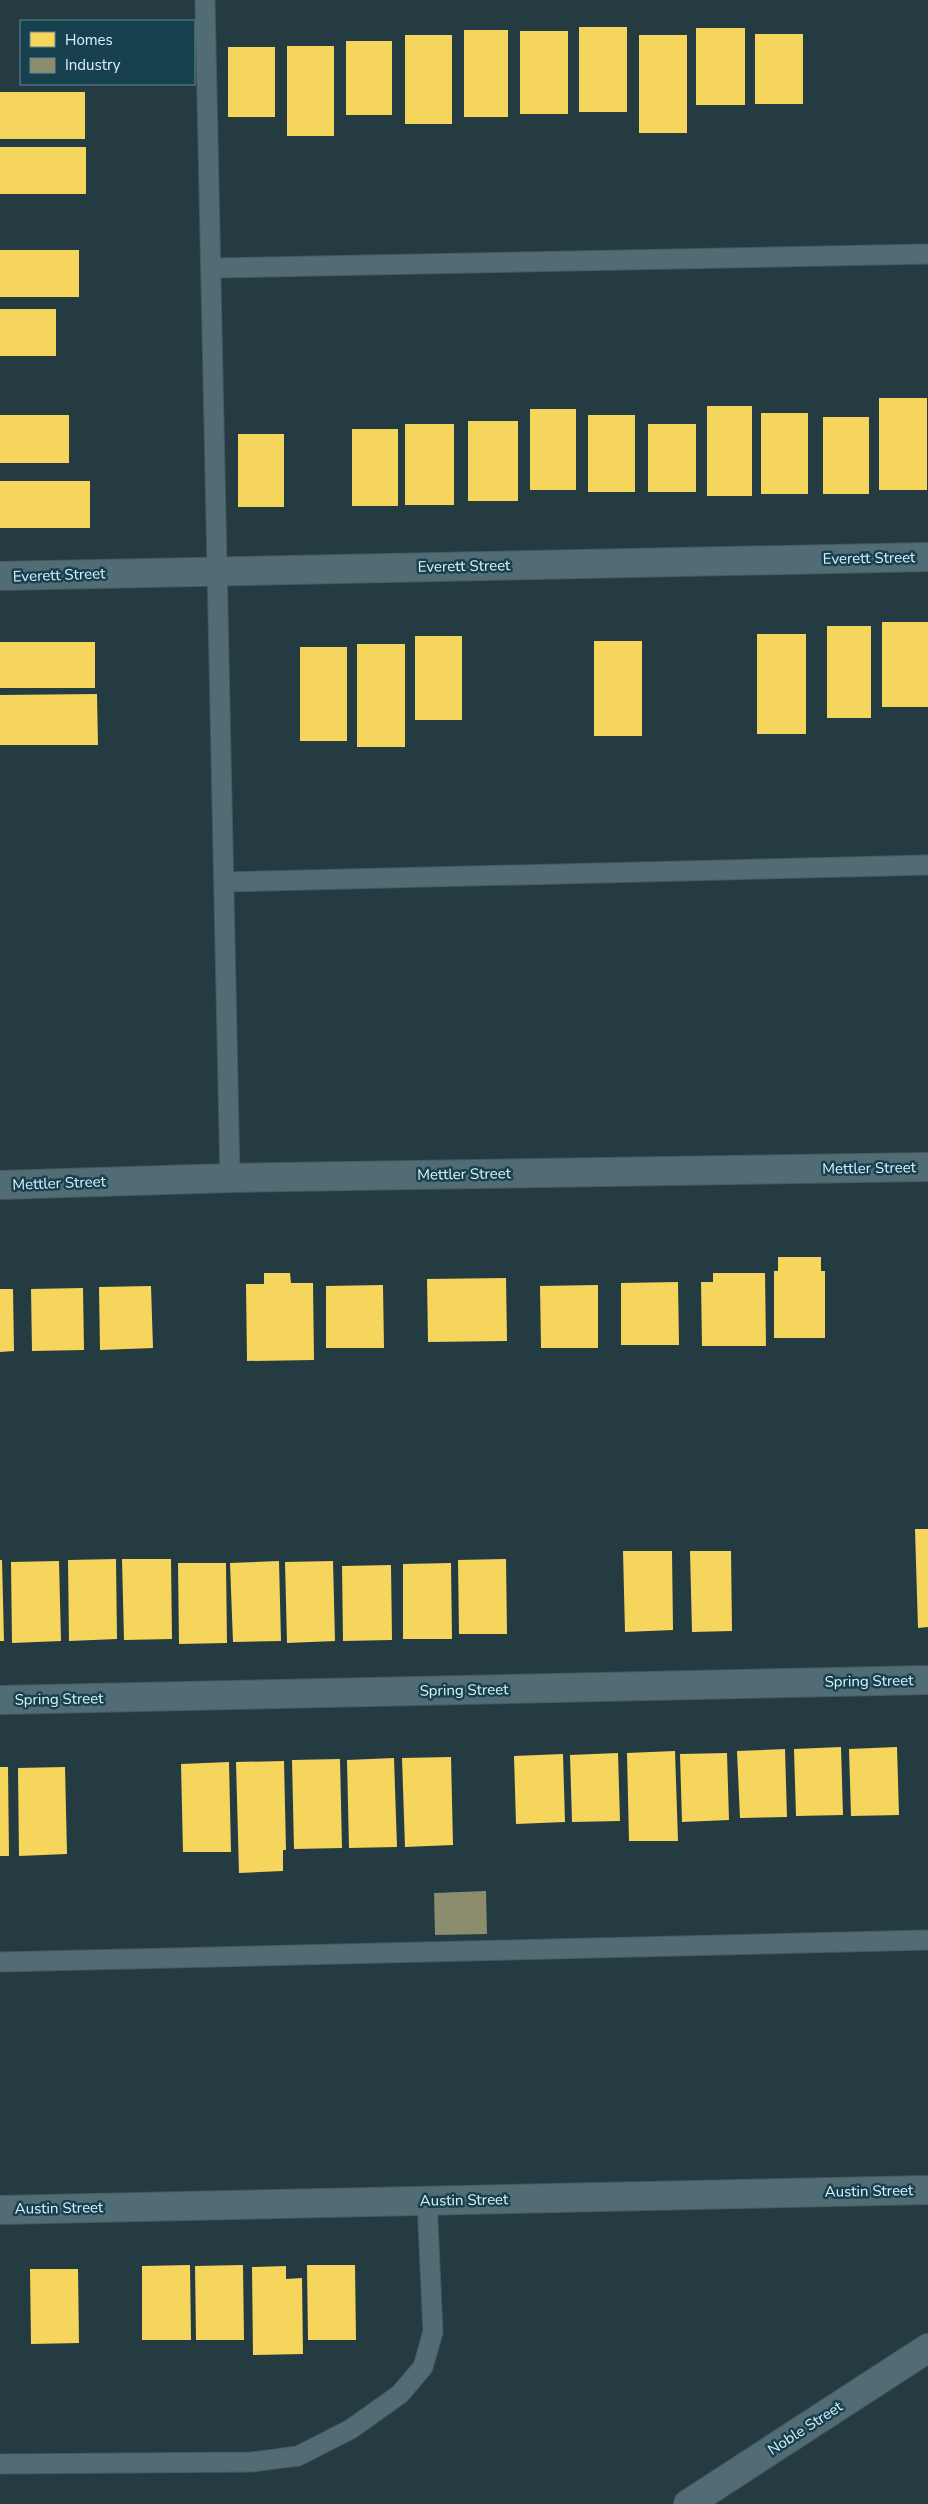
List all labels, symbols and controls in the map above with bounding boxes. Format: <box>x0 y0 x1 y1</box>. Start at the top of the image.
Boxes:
legend <box>20 20 195 85</box>
text: Homes <box>65 30 113 50</box>
text: Industry <box>65 55 121 75</box>
street label: Everett Street <box>823 547 916 569</box>
street label: Everett Street <box>418 555 511 577</box>
street label: Everett Street <box>12 563 106 587</box>
street label: Mettler Street <box>822 1157 917 1179</box>
street label: Mettler Street <box>417 1163 512 1185</box>
street label: Mettler Street <box>12 1171 107 1195</box>
street label: Spring Street <box>824 1670 914 1692</box>
street label: Spring Street <box>419 1679 509 1701</box>
street label: Spring Street <box>14 1688 104 1710</box>
street label: Austin Street <box>825 2180 914 2202</box>
street label: Austin Street <box>420 2189 509 2211</box>
street label: Austin Street <box>15 2197 104 2219</box>
street label: Noble Street <box>764 2396 847 2460</box>

